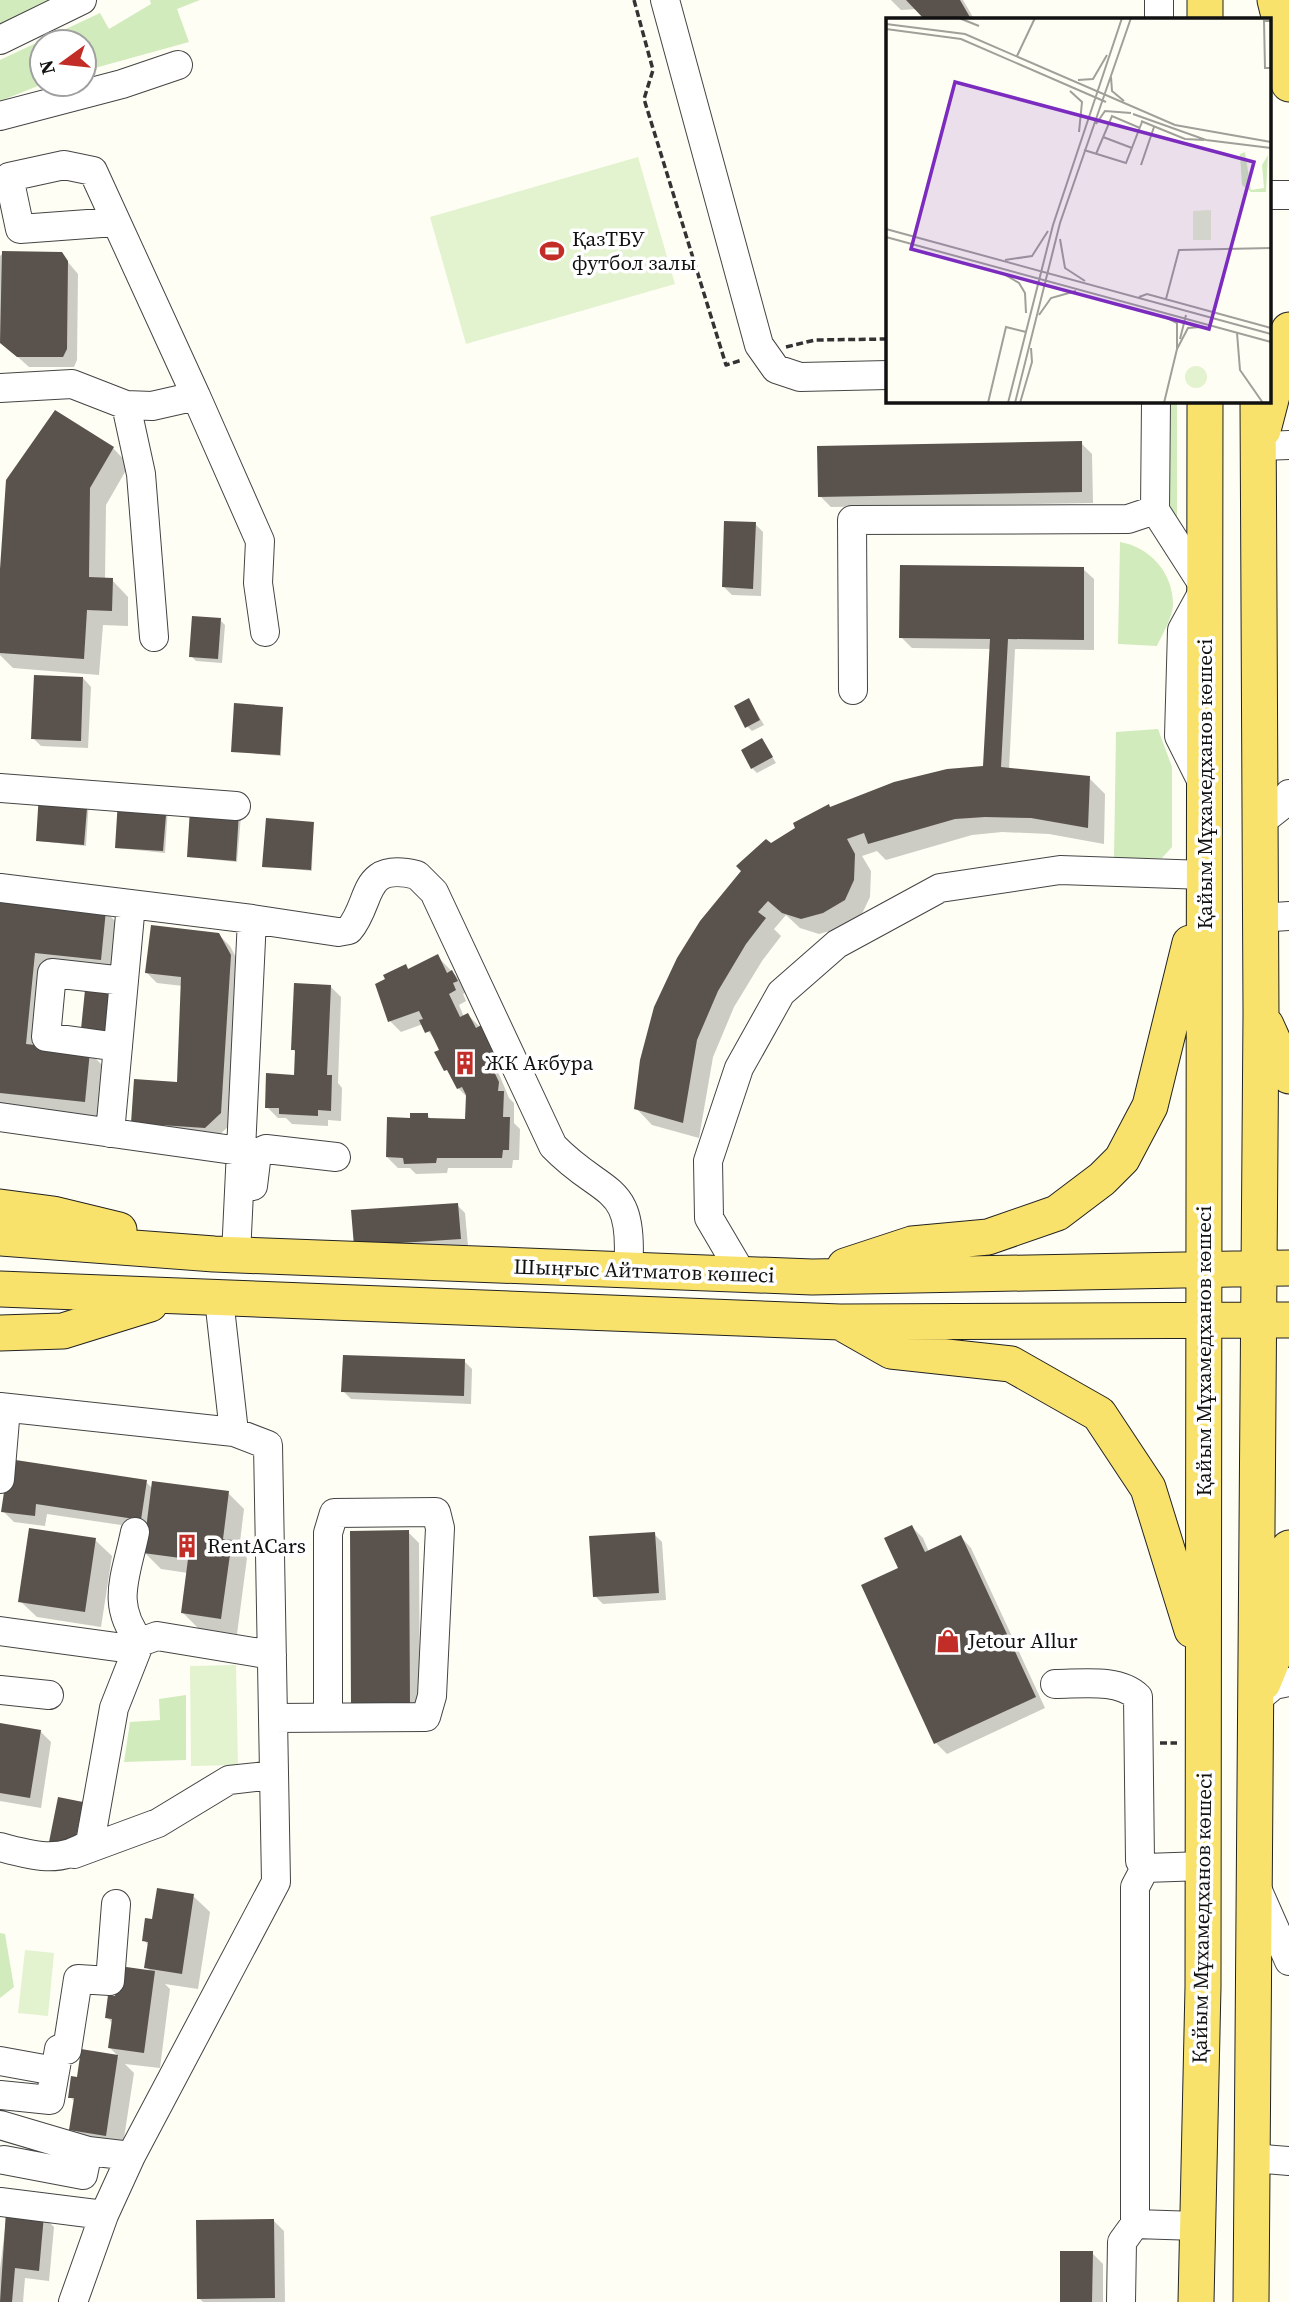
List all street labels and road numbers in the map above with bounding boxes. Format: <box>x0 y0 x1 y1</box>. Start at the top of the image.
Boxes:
street label: Қайым Мұхамедханов көшесі <box>1190 638 1219 930</box>
street label: Қайым Мұхамедханов көшесі <box>1189 1205 1218 1497</box>
street label: Шыңғыс Айтматов көшесі <box>513 1251 775 1290</box>
street label: Қайым Мұхамедханов көшесі <box>1184 1772 1219 2064</box>

